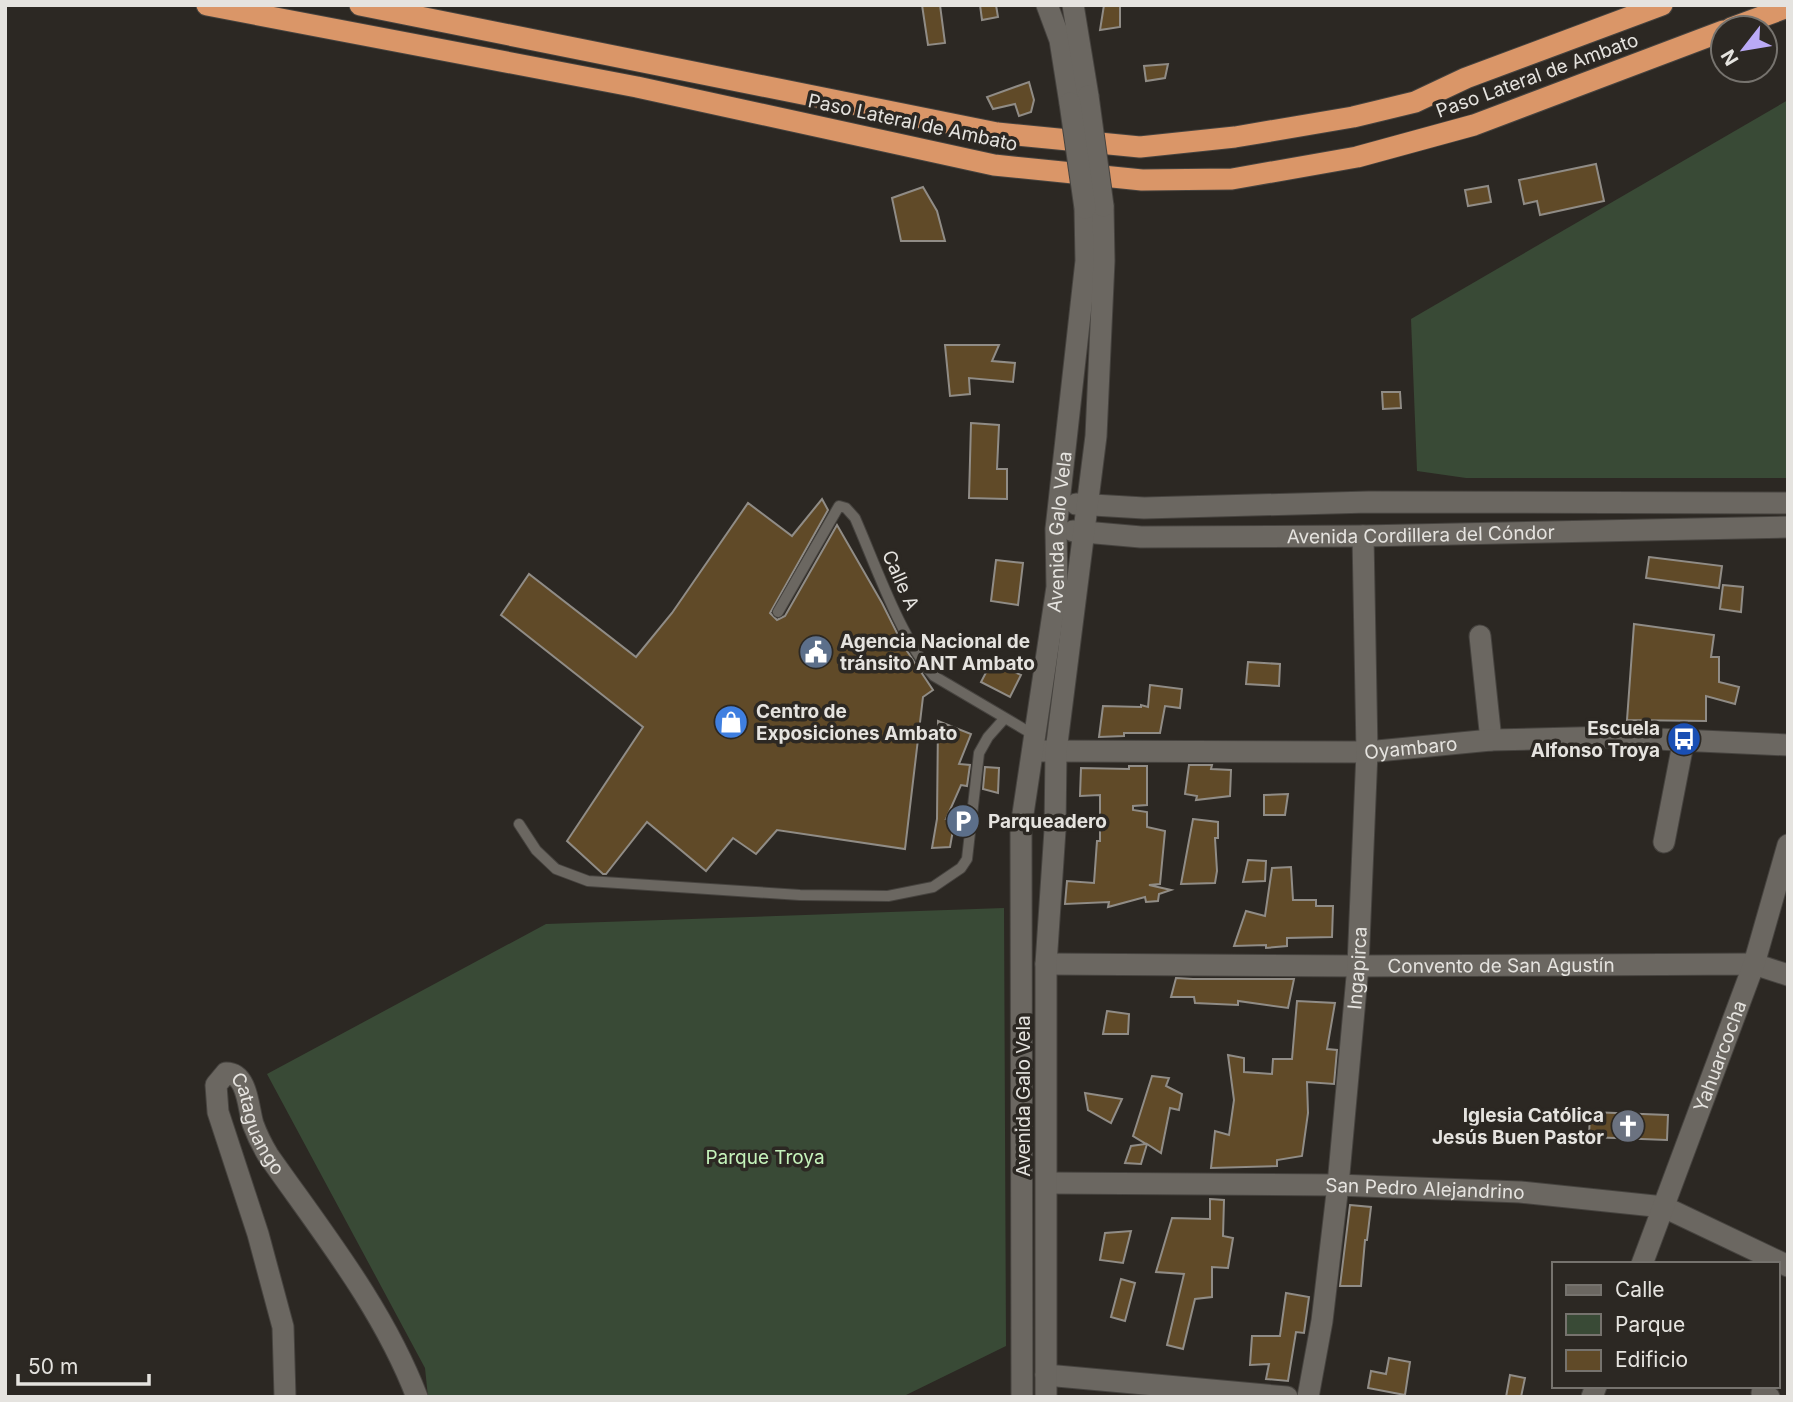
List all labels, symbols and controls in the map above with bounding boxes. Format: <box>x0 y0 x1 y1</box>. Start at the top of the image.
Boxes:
north arrow <box>1709 14 1779 84</box>
street label: Paso Lateral de Ambato <box>1433 28 1641 123</box>
text: N <box>1716 45 1743 70</box>
street label: Paso Lateral de Ambato <box>806 89 1020 156</box>
street label: Avenida Galo Vela <box>1042 450 1077 614</box>
street label: Avenida Cordillera del Cóndor <box>1287 521 1555 548</box>
street label: Calle A <box>877 547 924 614</box>
place label: Agencia Nacional de tránsito ANT Ambato <box>840 630 1035 675</box>
public building icon: Agencia Nacional de tránsito ANT Ambato <box>797 633 835 671</box>
place label: Centro de Exposiciones Ambato <box>756 700 957 745</box>
shop icon: Centro de Exposiciones Ambato <box>712 703 750 741</box>
place label: Escuela Alfonso Troya <box>1531 717 1660 762</box>
bus stop icon: Escuela Alfonso Troya <box>1665 720 1703 758</box>
street label: Oyambaro <box>1363 732 1458 764</box>
parking icon: Parqueadero <box>944 802 982 840</box>
place label: Parqueadero <box>988 810 1107 833</box>
street label: Ingapirca <box>1343 926 1372 1011</box>
street label: Convento de San Agustín <box>1387 954 1615 978</box>
street label: Yahuarcocha <box>1689 997 1751 1115</box>
street label: Avenida Galo Vela <box>1012 1015 1035 1177</box>
street label: Cataguango <box>226 1067 289 1179</box>
place label: Iglesia Católica Jesús Buen Pastor <box>1432 1104 1604 1149</box>
church icon: Iglesia Católica Jesús Buen Pastor <box>1609 1107 1647 1145</box>
park label: Parque Troya <box>705 1146 825 1169</box>
street label: San Pedro Alejandrino <box>1325 1174 1525 1204</box>
legend <box>1552 1262 1779 1388</box>
text: Calle <box>1615 1277 1665 1302</box>
text: Parque <box>1615 1312 1685 1337</box>
scale bar <box>18 1342 149 1386</box>
text: Edificio <box>1615 1347 1688 1372</box>
text: 50 m <box>28 1354 78 1379</box>

